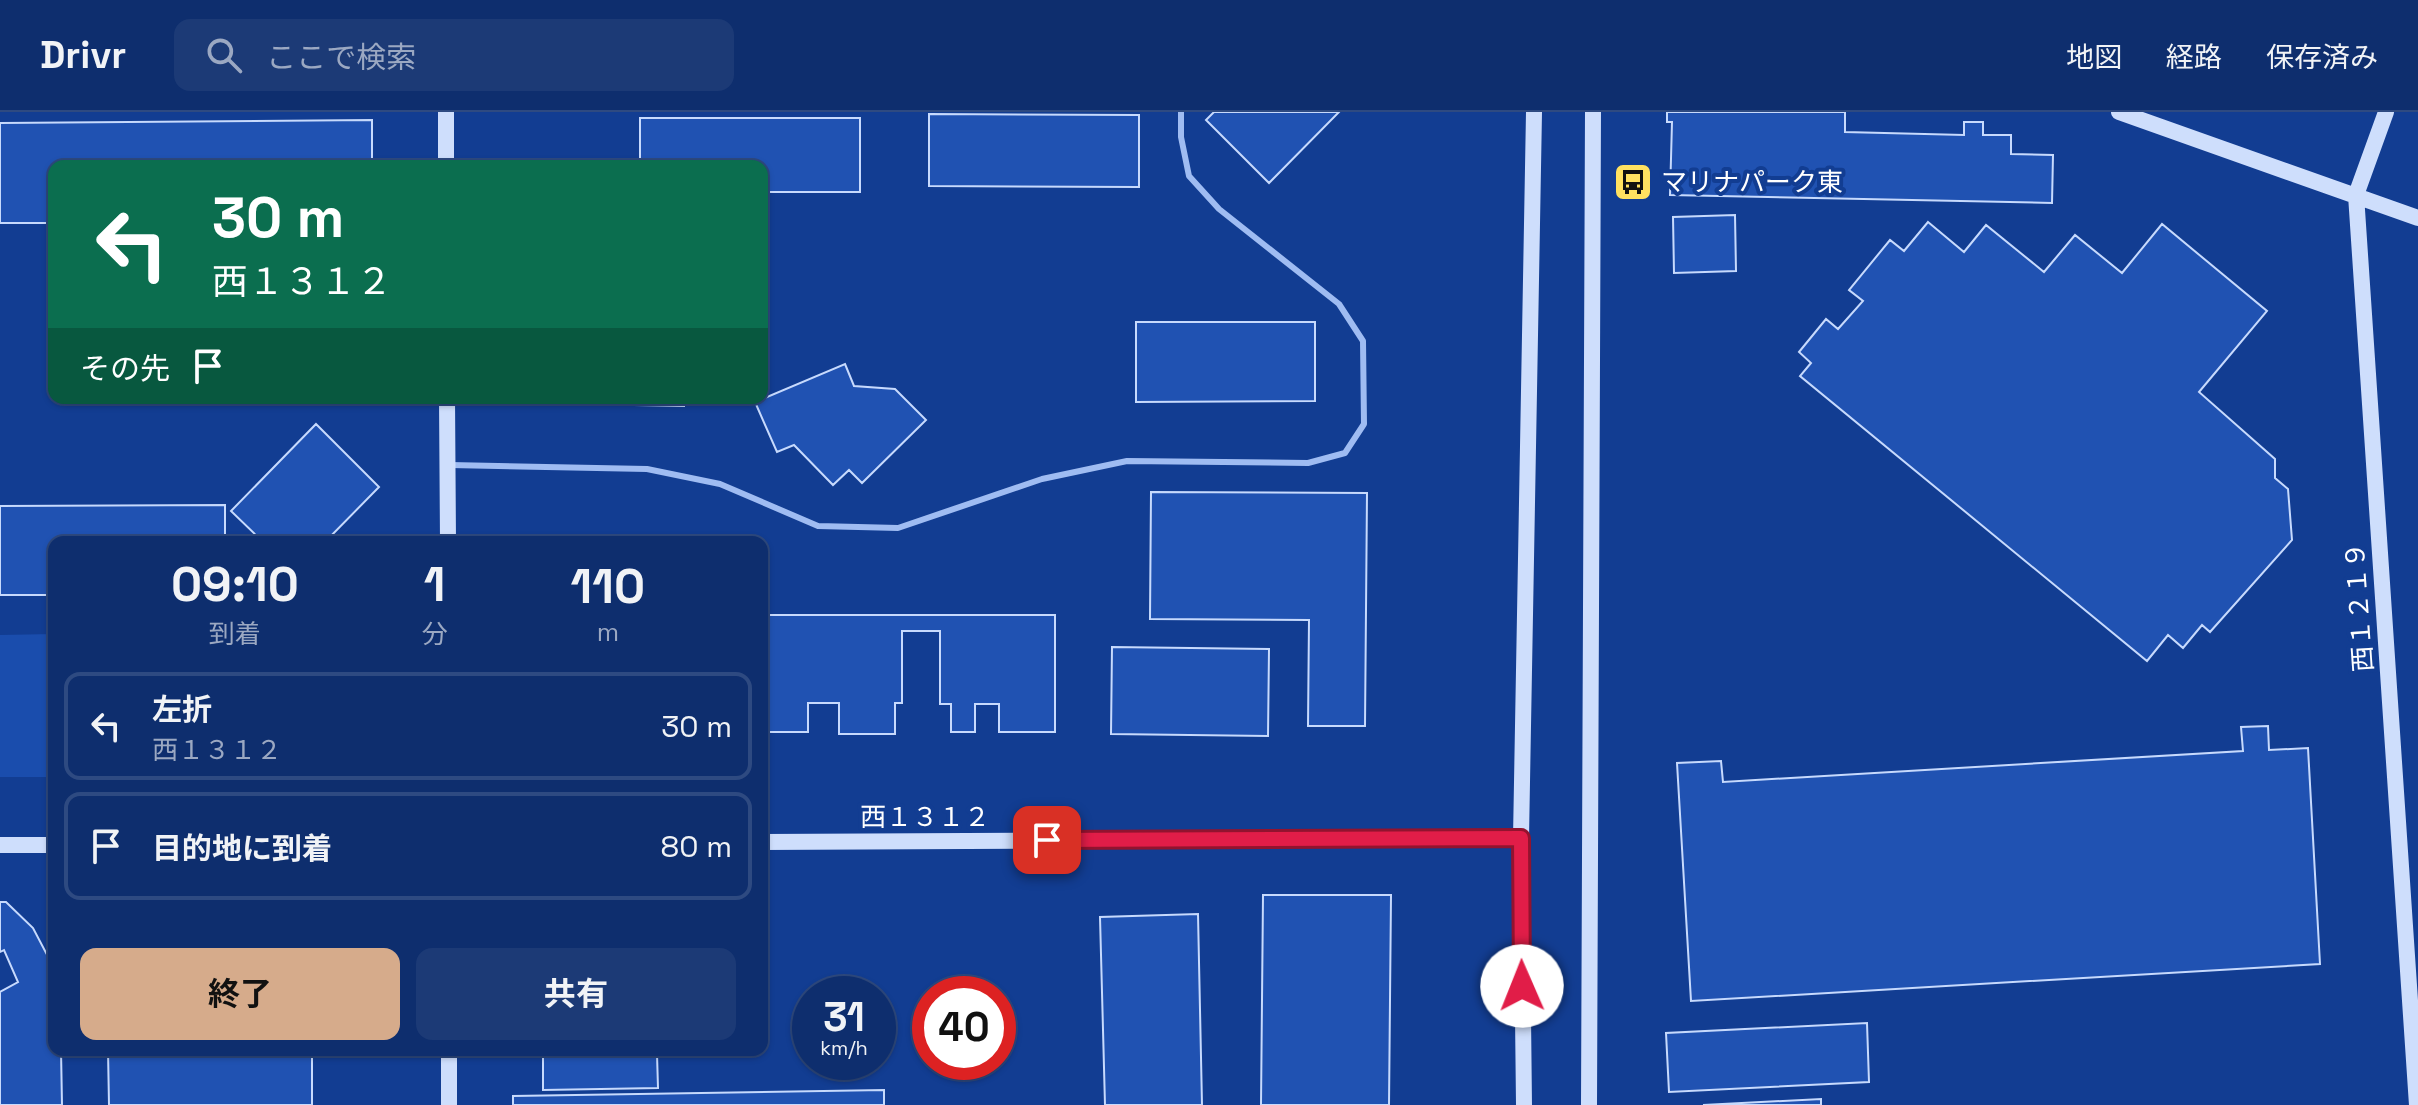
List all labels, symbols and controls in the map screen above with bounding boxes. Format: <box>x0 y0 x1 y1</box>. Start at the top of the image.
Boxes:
search box <box>174 19 734 91</box>
text: Drivr <box>40 31 126 79</box>
icon: search <box>202 33 246 77</box>
text: ここで検索 <box>266 38 416 77</box>
text: 地図 <box>2066 39 2122 75</box>
text: 経路 <box>2166 39 2222 75</box>
text: 保存済み <box>2266 39 2378 75</box>
bus stop icon: マリナパーク東 <box>1612 161 1654 203</box>
place label: マリナパーク東 <box>1661 165 1843 199</box>
text: 30 m <box>212 182 344 253</box>
icon: left <box>80 192 184 296</box>
text: 西１３１２ <box>212 259 392 305</box>
icon: arrive <box>186 344 230 388</box>
text: その先 <box>80 349 170 388</box>
street label: 西１２１９ <box>2338 541 2380 673</box>
text: 09:10 <box>171 554 299 615</box>
text: 1 <box>424 554 446 615</box>
text: 110 <box>571 556 645 617</box>
text: m <box>597 615 619 649</box>
text: 到着 <box>209 617 261 651</box>
text: 分 <box>422 617 448 651</box>
text: 左折 <box>152 690 212 729</box>
icon: left <box>84 704 128 748</box>
text: 30 m <box>661 707 732 746</box>
text: 西１３１２ <box>152 733 282 767</box>
street label: 西１３１２ <box>860 800 990 834</box>
pin <box>1013 806 1081 874</box>
icon: arrive <box>1025 818 1069 862</box>
icon: arrive <box>84 824 128 868</box>
text: 80 m <box>661 827 732 866</box>
text: 目的地に到着 <box>152 829 332 868</box>
position arrow <box>1480 944 1564 1028</box>
button: 終了 <box>80 948 400 1040</box>
button: 共有 <box>416 948 736 1040</box>
speed limit sign: 40 <box>912 976 1016 1080</box>
text: 31 <box>823 992 865 1043</box>
text: km/h <box>820 1035 868 1061</box>

